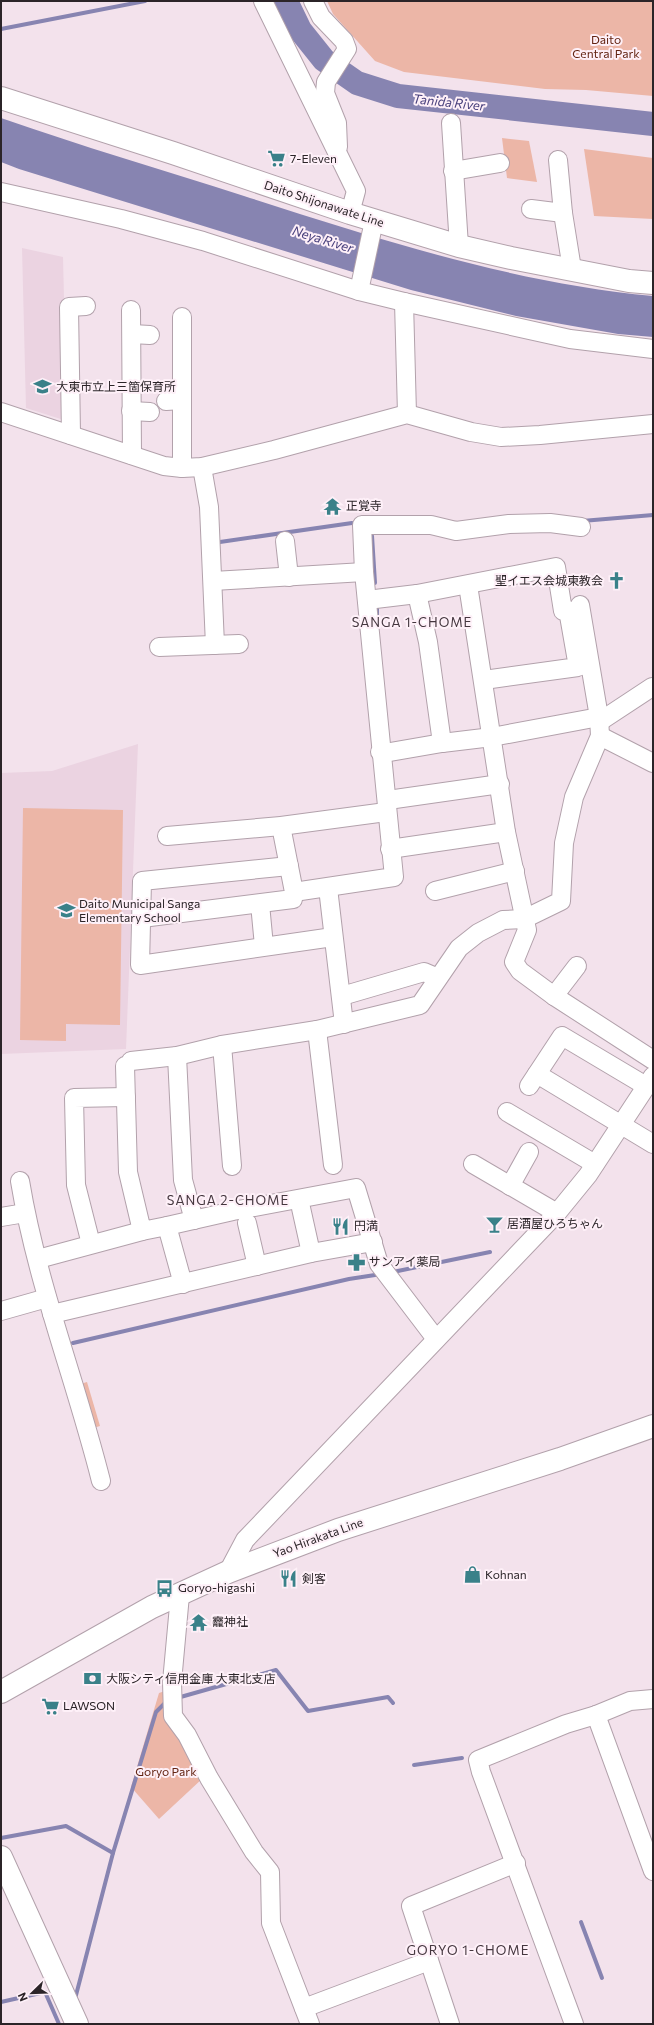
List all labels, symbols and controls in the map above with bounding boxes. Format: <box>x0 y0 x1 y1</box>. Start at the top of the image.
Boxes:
park label: Daito Central Park <box>572 32 640 60</box>
water label: Tanida River <box>412 90 487 114</box>
supermarket icon: 7-Eleven <box>267 149 287 169</box>
place label: 7-Eleven <box>290 151 337 165</box>
street label: Daito Shijonawate Line <box>263 177 386 229</box>
water label: Neya River <box>291 222 356 256</box>
school or university icon: 大東市立上三箇保育所 <box>33 377 53 397</box>
place label: 大東市立上三箇保育所 <box>56 379 176 393</box>
temple icon: 正覚寺 <box>323 496 343 516</box>
place label: 正覚寺 <box>346 498 382 512</box>
church icon: 聖イエス会城東教会 <box>606 571 626 591</box>
place label: 聖イエス会城東教会 <box>495 573 603 587</box>
district label: SANGA 1-CHOME <box>352 614 472 630</box>
place label: Daito Municipal Sanga Elementary School <box>79 896 200 924</box>
school or university icon: Daito Municipal Sanga Elementary School <box>56 901 76 921</box>
district label: SANGA 2-CHOME <box>167 1192 289 1208</box>
bar icon: 居酒屋ひろちゃん <box>484 1214 504 1234</box>
restaurant icon: 円満 <box>331 1216 351 1236</box>
place label: 居酒屋ひろちゃん <box>507 1216 603 1230</box>
place label: 円満 <box>354 1218 378 1232</box>
pharmacy icon: サンアイ薬局 <box>346 1252 366 1272</box>
place label: サンアイ薬局 <box>369 1254 440 1268</box>
street label: Yao Hirakata Line <box>271 1514 365 1560</box>
shop icon: Kohnan <box>462 1565 482 1585</box>
place label: Kohnan <box>485 1567 527 1581</box>
restaurant icon: 剣客 <box>279 1569 299 1589</box>
place label: 剣客 <box>302 1571 326 1585</box>
bus stop icon: Goryo-higashi <box>155 1578 175 1598</box>
place label: Goryo-higashi <box>178 1580 255 1594</box>
temple icon: 龗神社 <box>189 1612 209 1632</box>
place label: 龗神社 <box>212 1614 248 1628</box>
bank icon: 大阪シティ信用金庫 大東北支店 <box>83 1669 103 1689</box>
place label: 大阪シティ信用金庫 大東北支店 <box>106 1671 276 1685</box>
supermarket icon: LAWSON <box>40 1696 60 1716</box>
place label: LAWSON <box>63 1698 115 1712</box>
park label: Goryo Park <box>135 1764 197 1778</box>
district label: GORYO 1-CHOME <box>407 1942 529 1958</box>
north arrow <box>12 1973 52 2013</box>
text: N <box>15 1991 30 2003</box>

